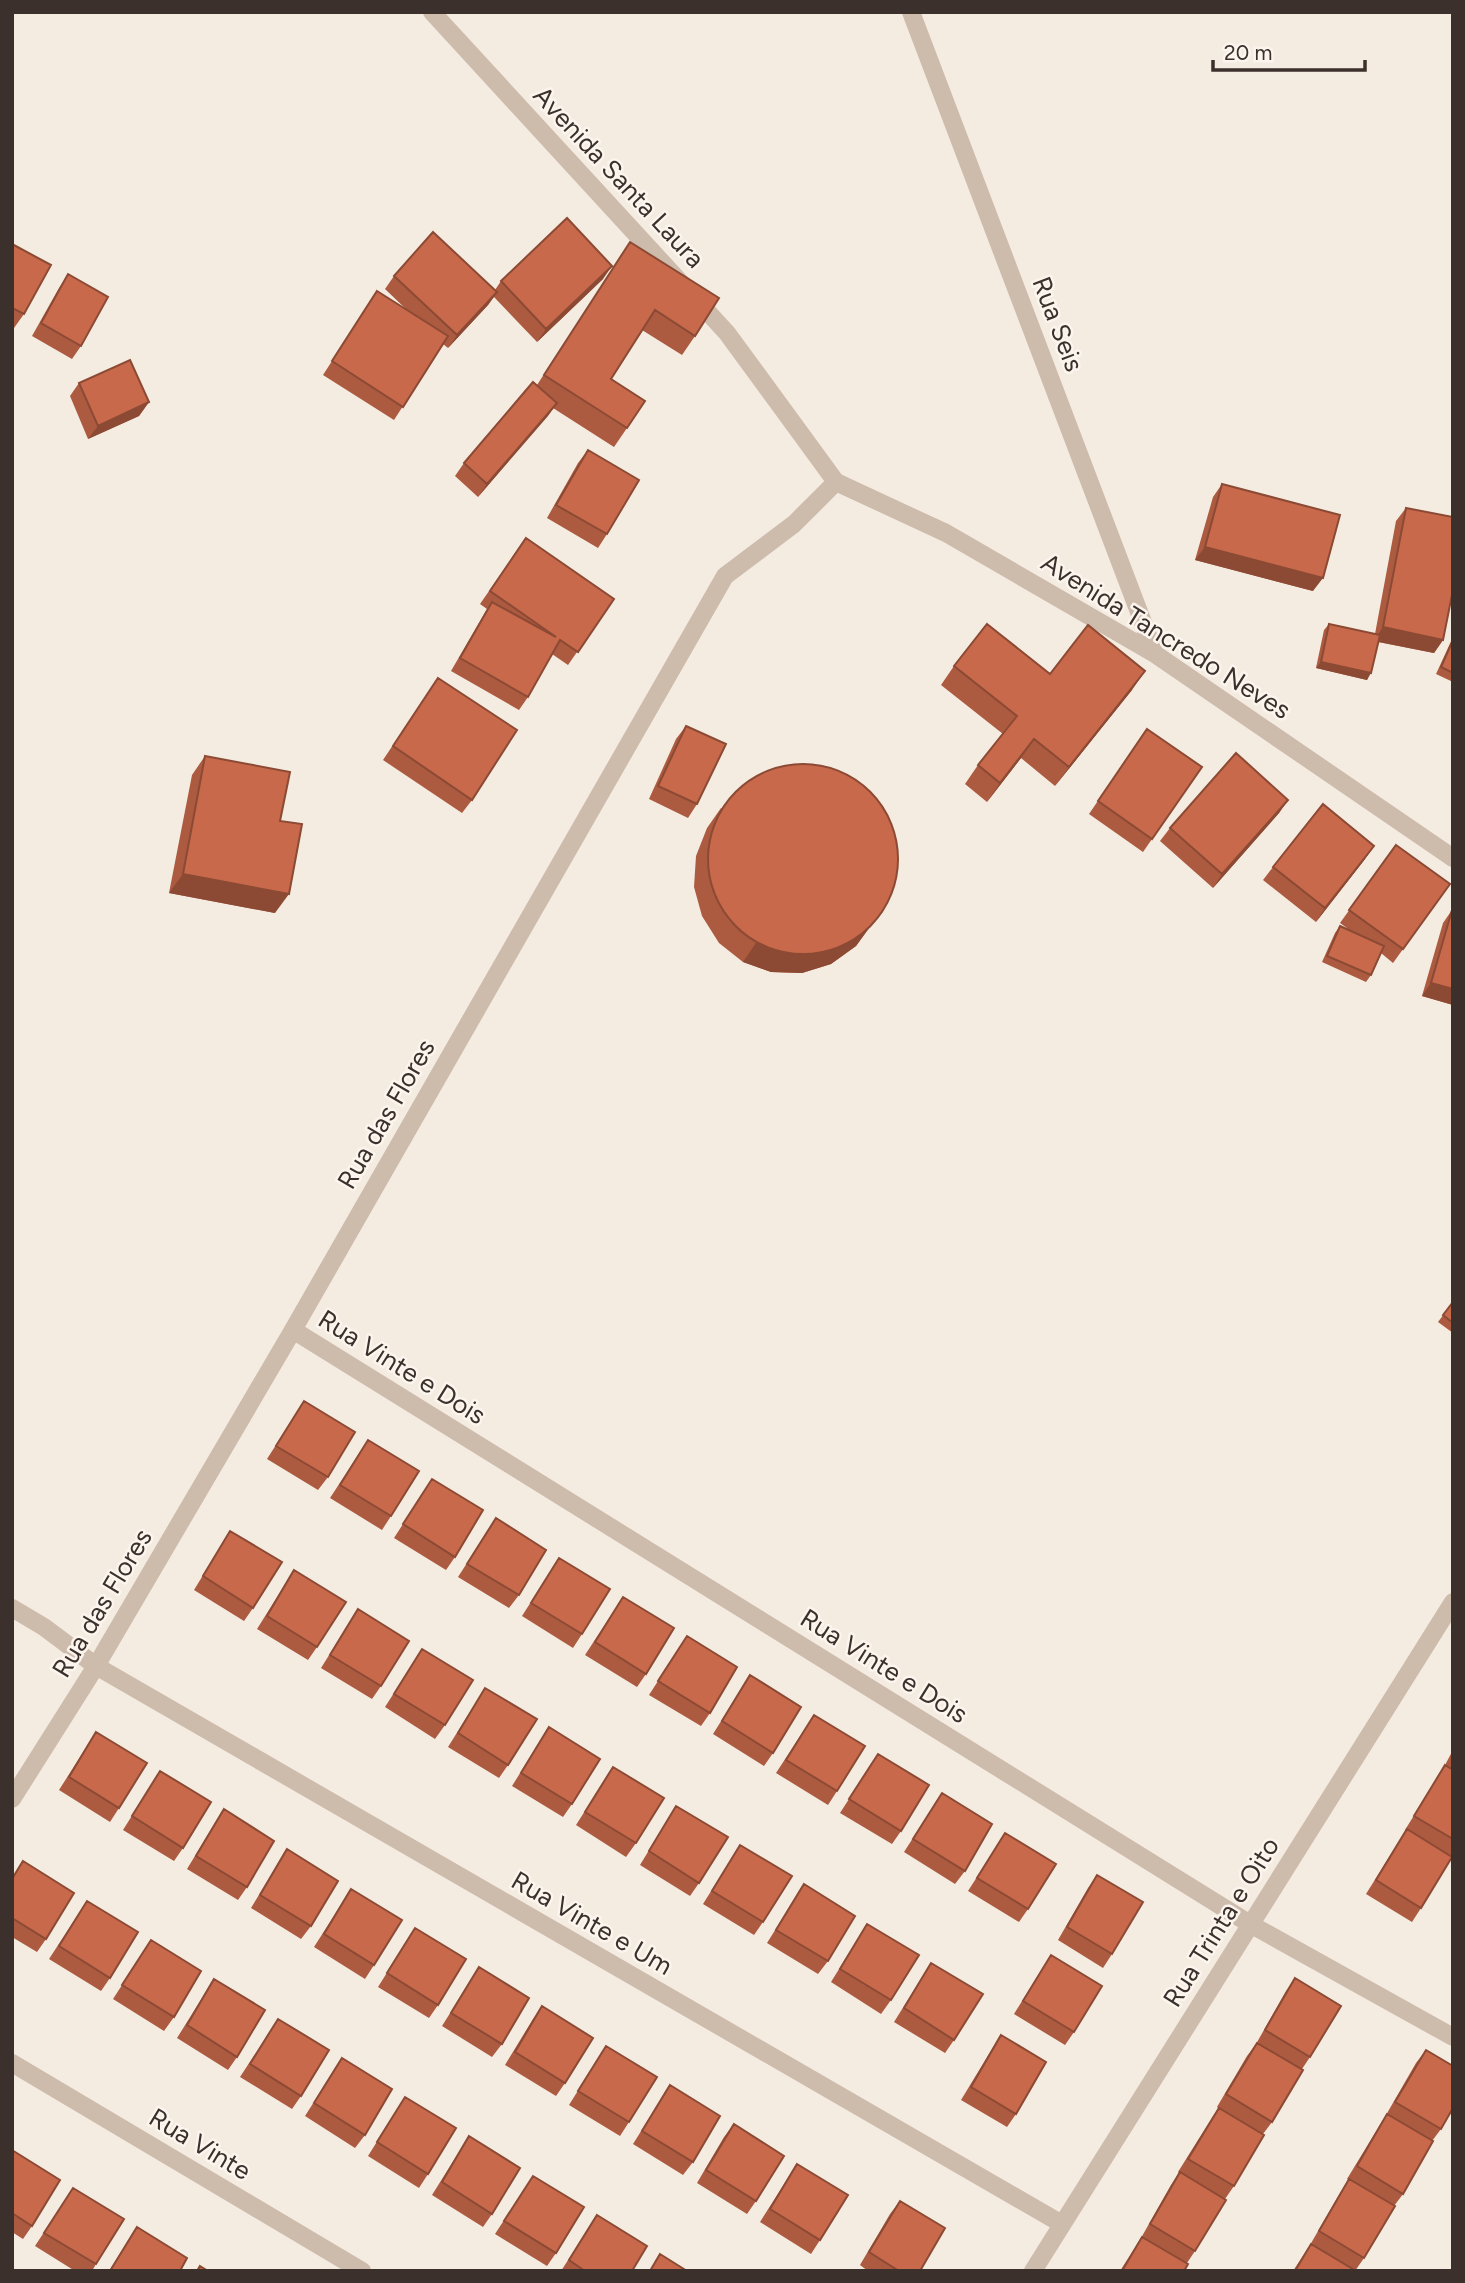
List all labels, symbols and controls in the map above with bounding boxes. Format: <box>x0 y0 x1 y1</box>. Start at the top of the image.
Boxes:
scale bar <box>1213 28 1365 72</box>
text: 20 m <box>1224 40 1272 65</box>
street label: Avenida Santa Laura <box>527 80 711 274</box>
street label: Rua Seis <box>1025 272 1091 376</box>
street label: Avenida Tancredo Neves <box>1035 546 1297 726</box>
street label: Rua das Flores <box>330 1033 442 1195</box>
street label: Rua Vinte e Dois <box>312 1303 492 1431</box>
street label: Rua das Flores <box>45 1523 159 1683</box>
street label: Rua Vinte e Dois <box>794 1602 974 1730</box>
street label: Rua Trinta e Oito <box>1156 1831 1286 2013</box>
street label: Rua Vinte e Um <box>506 1864 678 1982</box>
street label: Rua Vinte <box>143 2101 257 2187</box>

